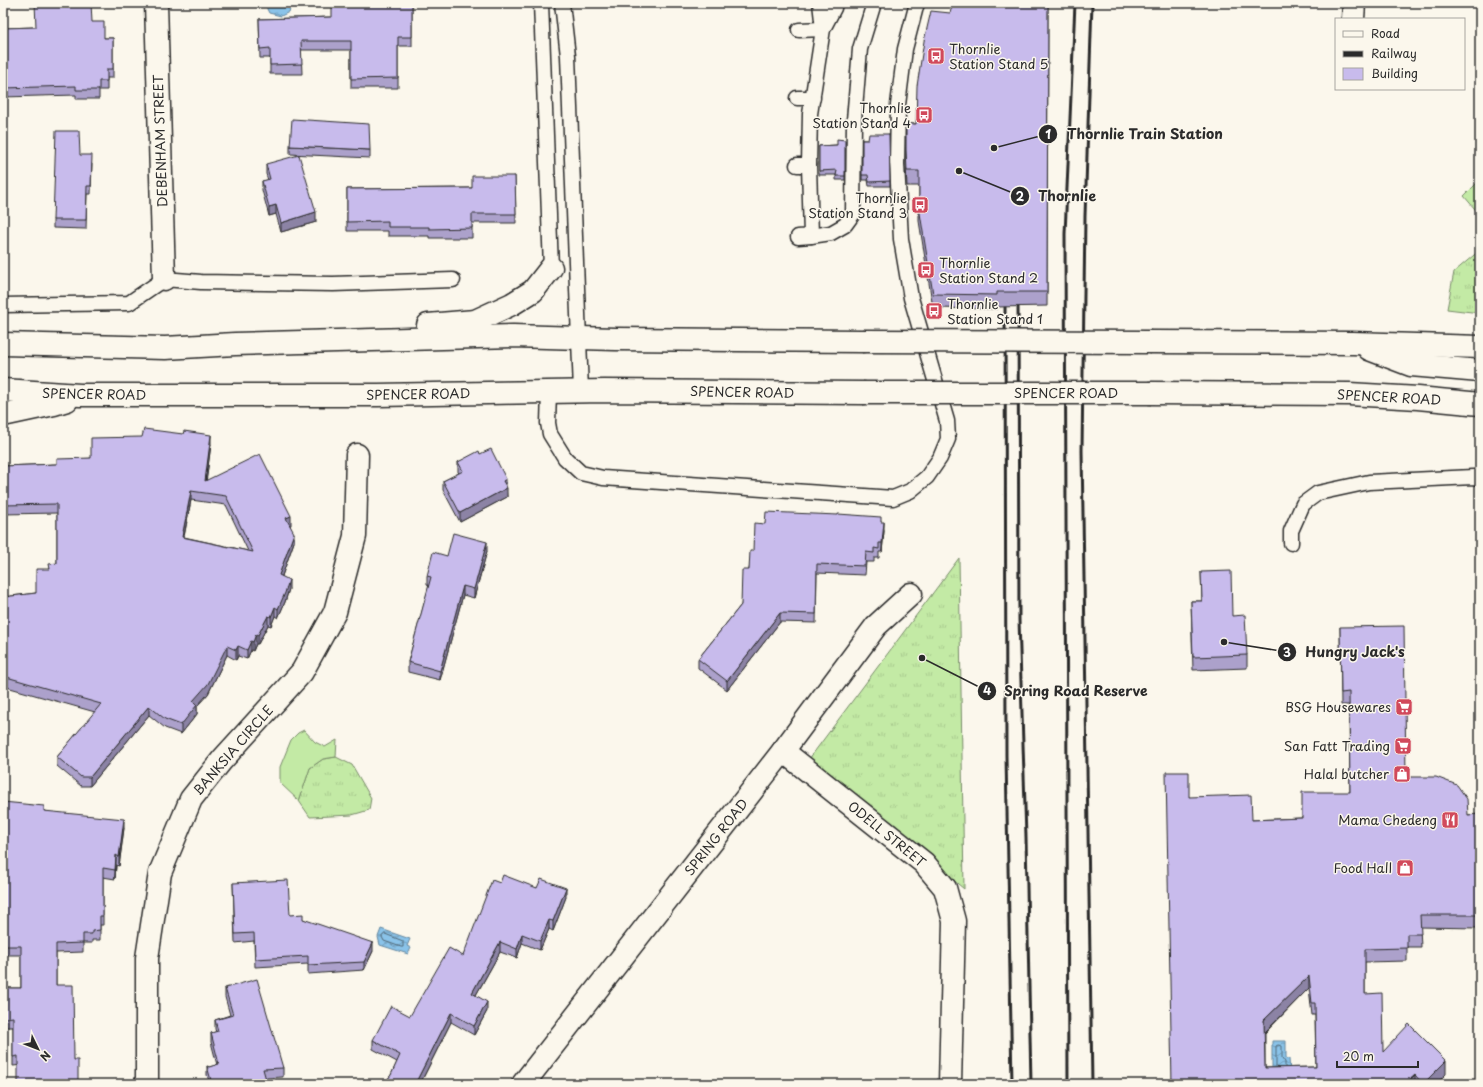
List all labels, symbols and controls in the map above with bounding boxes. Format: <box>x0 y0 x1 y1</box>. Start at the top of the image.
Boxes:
legend <box>1335 18 1465 90</box>
text: Road <box>1371 24 1400 42</box>
place label: Thornlie Station Stand 5 <box>949 39 1049 73</box>
text: Railway <box>1371 44 1417 62</box>
bus stop icon: Thornlie Station Stand 5 <box>926 46 946 66</box>
text: Building <box>1371 64 1418 82</box>
street label: DEBENHAM STREET <box>148 74 171 208</box>
place label: Thornlie Station Stand 4 <box>812 98 911 132</box>
bus stop icon: Thornlie Station Stand 4 <box>914 105 934 125</box>
callout: Thornlie Train Station <box>1038 121 1231 147</box>
text: Thornlie Train Station <box>1067 123 1223 144</box>
text: 1 <box>1045 125 1051 143</box>
callout: Thornlie <box>1010 183 1104 209</box>
text: Thornlie <box>1038 185 1096 206</box>
text: 2 <box>1016 187 1025 205</box>
place label: Thornlie Station Stand 3 <box>808 188 907 222</box>
bus stop icon: Thornlie Station Stand 3 <box>910 195 930 215</box>
place label: Thornlie Station Stand 2 <box>939 253 1038 287</box>
bus stop icon: Thornlie Station Stand 2 <box>916 260 936 280</box>
place label: Thornlie Station Stand 1 <box>947 294 1043 328</box>
bus stop icon: Thornlie Station Stand 1 <box>924 301 944 321</box>
street label: SPENCER ROAD <box>690 381 794 402</box>
street label: SPENCER ROAD <box>42 383 146 404</box>
street label: SPENCER ROAD <box>366 383 470 404</box>
street label: SPENCER ROAD <box>1014 383 1118 402</box>
street label: SPENCER ROAD <box>1336 384 1442 409</box>
callout: Hungry Jack's <box>1277 639 1412 665</box>
text: Hungry Jack's <box>1305 641 1405 662</box>
text: 3 <box>1283 643 1291 661</box>
callout: Spring Road Reserve <box>977 678 1156 704</box>
text: Spring Road Reserve <box>1004 680 1148 701</box>
text: 4 <box>983 681 991 699</box>
place label: BSG Housewares <box>1285 697 1391 716</box>
supermarket icon: BSG Housewares <box>1394 697 1414 717</box>
street label: BANKSIA CIRCLE <box>188 701 277 799</box>
place label: San Fatt Trading <box>1284 736 1390 755</box>
supermarket icon: San Fatt Trading <box>1393 736 1413 756</box>
place label: Halal butcher <box>1304 764 1390 783</box>
shop icon: Halal butcher <box>1392 764 1412 784</box>
street label: SPRING ROAD <box>679 794 752 879</box>
street label: ODELL STREET <box>844 796 931 871</box>
place label: Mama Chedeng <box>1338 810 1437 829</box>
restaurant icon: Mama Chedeng <box>1440 810 1460 830</box>
place label: Food Hall <box>1333 858 1392 877</box>
shop icon: Food Hall <box>1395 858 1415 878</box>
north arrow <box>18 1029 58 1069</box>
scale bar <box>1337 1043 1418 1069</box>
text: N <box>36 1047 55 1065</box>
text: 20 m <box>1343 1047 1374 1065</box>

